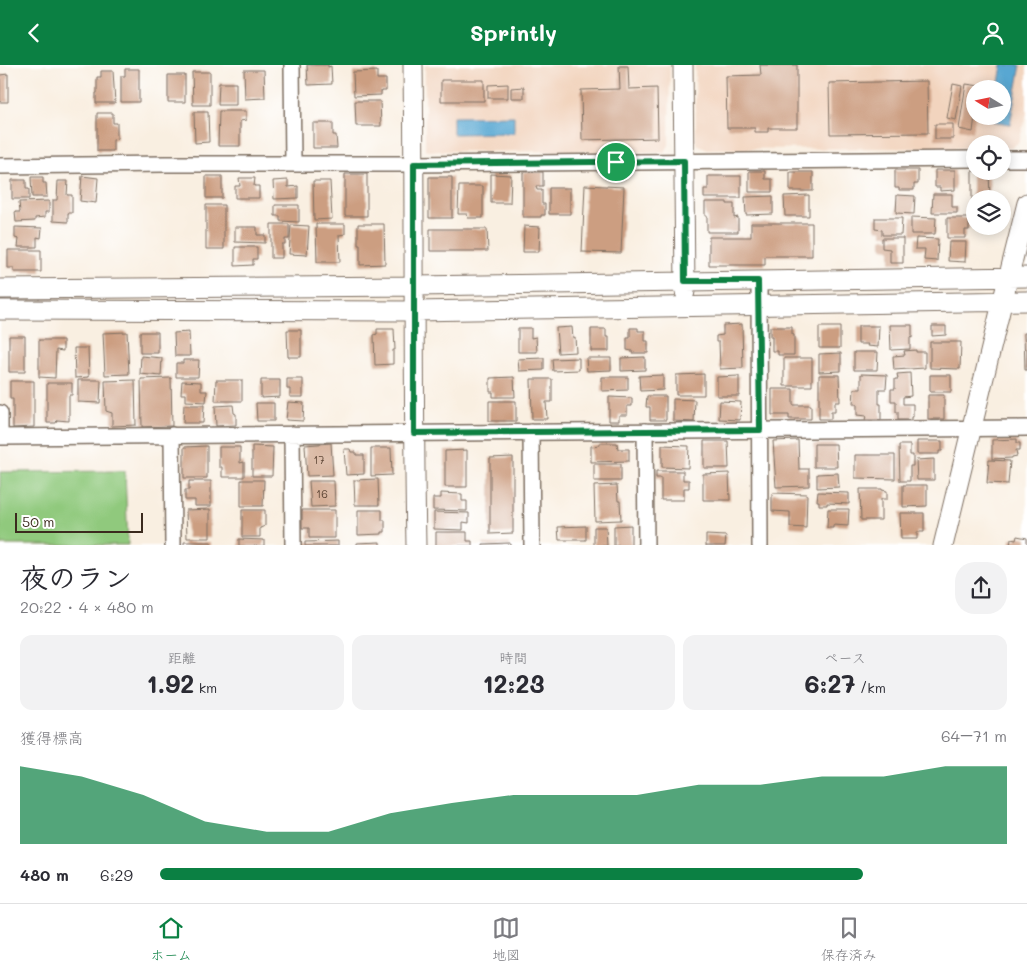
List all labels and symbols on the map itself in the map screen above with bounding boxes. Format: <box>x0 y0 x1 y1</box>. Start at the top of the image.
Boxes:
north arrow <box>966 80 1011 125</box>
pin <box>595 141 637 183</box>
house number: 17 <box>313 452 325 467</box>
house number: 16 <box>316 486 328 501</box>
scale bar <box>15 511 142 534</box>

